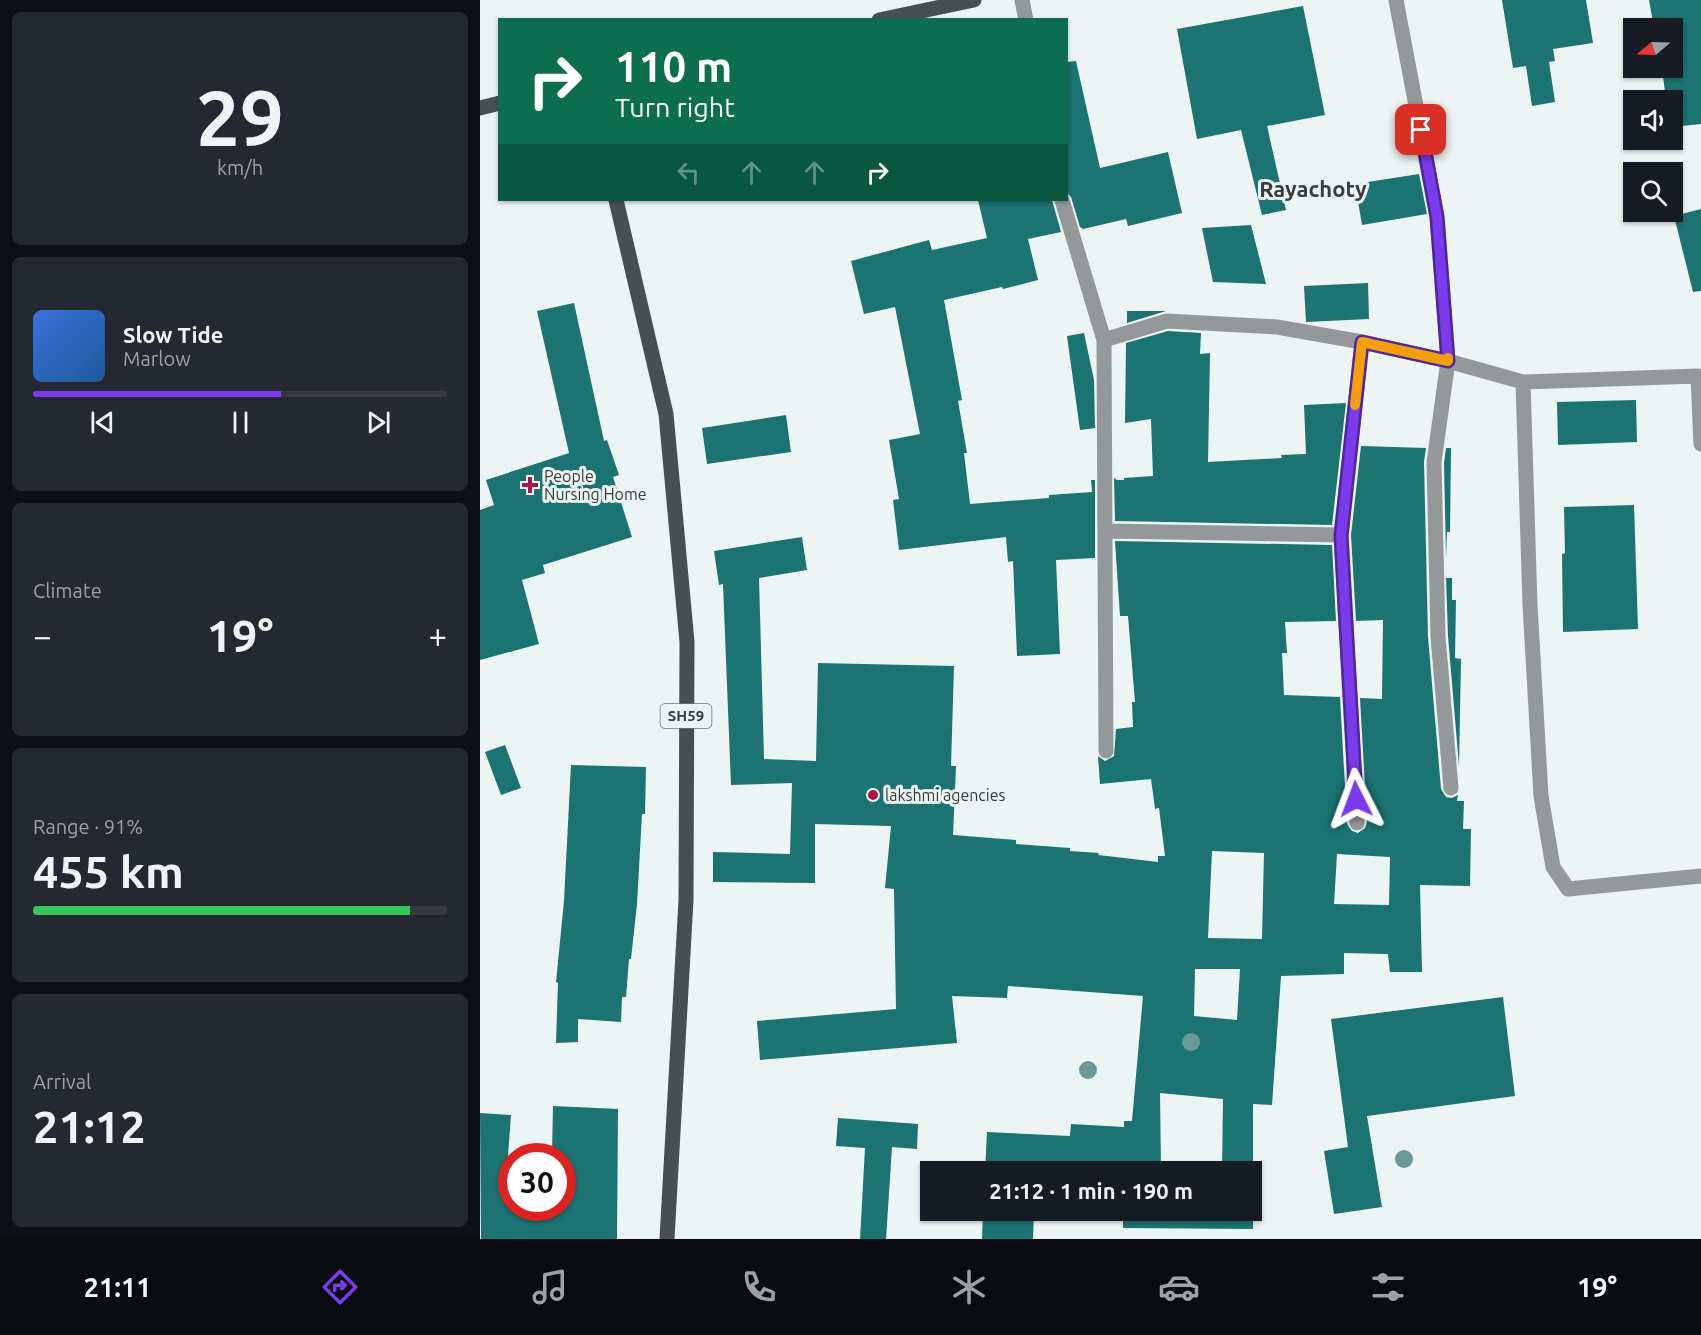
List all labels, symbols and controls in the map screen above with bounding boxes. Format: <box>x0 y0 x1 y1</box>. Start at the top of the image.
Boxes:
north arrow <box>1623 18 1683 78</box>
map controls <box>1623 18 1683 222</box>
icon: right <box>516 42 594 120</box>
text: 110 m <box>615 43 732 90</box>
text: 29 <box>196 73 284 161</box>
button: sound <box>1623 90 1683 150</box>
text: Turn right <box>615 92 735 122</box>
pin <box>1395 104 1446 155</box>
icon: arrive <box>1404 113 1437 146</box>
text: km/h <box>217 156 263 179</box>
icon: left <box>672 156 705 189</box>
icon: ahead <box>735 156 768 189</box>
icon: ahead <box>798 156 831 189</box>
icon: right <box>861 156 894 189</box>
button: search <box>1623 162 1683 222</box>
district label: Rayachoty <box>1259 176 1367 201</box>
text: Slow Tide <box>123 322 223 347</box>
text: Marlow <box>123 347 191 370</box>
icon: previous <box>86 406 119 439</box>
icon: pause <box>224 406 257 439</box>
icon: next <box>362 406 395 439</box>
place label: People Nursing Home <box>544 467 647 503</box>
marker: People Nursing Home <box>521 476 539 494</box>
text: Climate <box>33 579 102 602</box>
text: 19° <box>207 610 273 661</box>
text: − <box>33 617 52 654</box>
text: + <box>428 617 447 654</box>
road number: SH59 <box>660 704 712 728</box>
position arrow <box>1324 767 1388 831</box>
place label: lakshmi agencies <box>885 786 1006 804</box>
marker: lakshmi agencies <box>866 788 880 802</box>
text: Range · 91% <box>33 815 143 838</box>
text: 455 km <box>33 846 184 897</box>
text: Arrival <box>33 1070 91 1093</box>
text: 21:12 <box>33 1101 146 1152</box>
speed limit sign: 30 <box>498 1143 576 1221</box>
text: 21:12 · 1 min · 190 m <box>989 1178 1193 1203</box>
icon: directions <box>319 1266 361 1308</box>
icon: music <box>529 1266 571 1308</box>
icon: phone <box>738 1266 780 1308</box>
icon: climate <box>948 1266 990 1308</box>
icon: car <box>1158 1266 1200 1308</box>
icon: filters <box>1367 1266 1409 1308</box>
text: 21:11 <box>84 1272 151 1302</box>
text: 19° <box>1577 1272 1617 1302</box>

